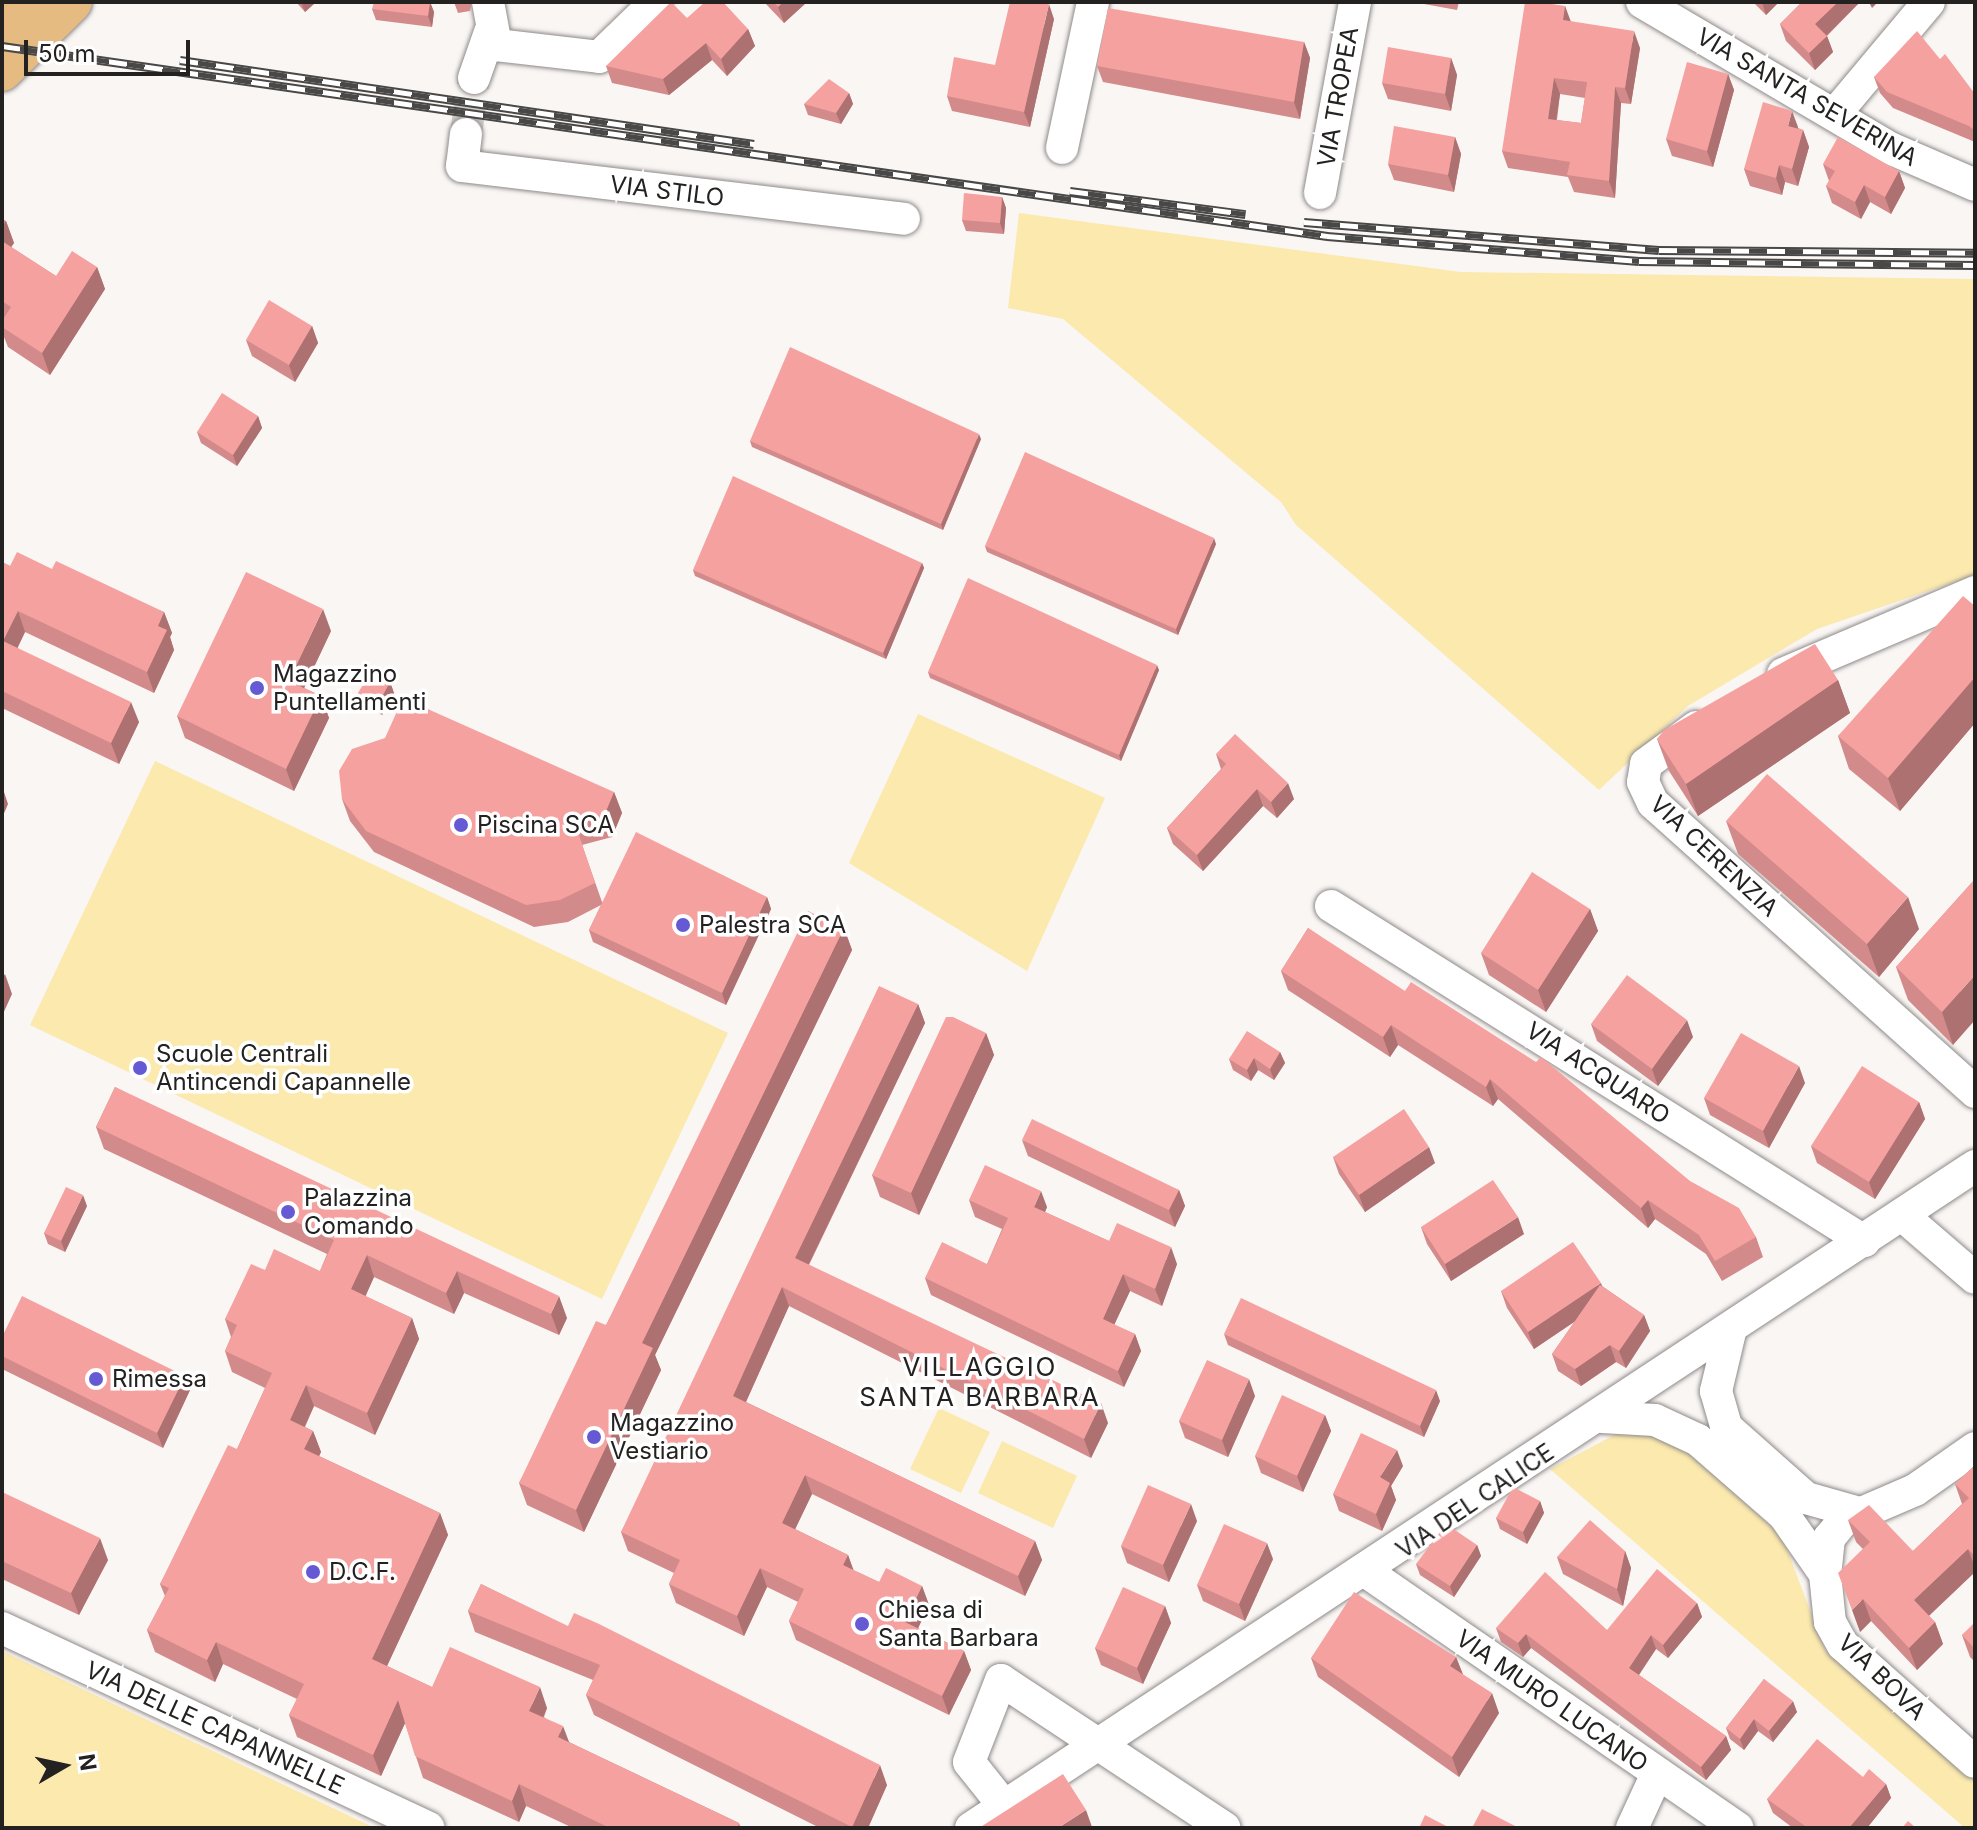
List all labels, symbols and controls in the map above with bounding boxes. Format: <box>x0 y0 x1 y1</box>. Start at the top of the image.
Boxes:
street label: VIA SANTA SEVERINA <box>1691 22 1923 172</box>
scale bar <box>28 24 194 74</box>
street label: VIA TROPEA <box>1311 25 1365 169</box>
text: 50 m <box>38 39 96 68</box>
street label: VIA STILO <box>608 170 726 212</box>
place label: Magazzino Puntellamenti <box>273 660 426 716</box>
marker: Magazzino Puntellamenti <box>248 679 266 697</box>
street label: VIA CERENZIA <box>1644 789 1784 923</box>
place label: Piscina SCA <box>477 811 614 839</box>
marker: Piscina SCA <box>452 816 470 834</box>
place label: Palestra SCA <box>699 911 846 939</box>
marker: Palestra SCA <box>674 916 692 934</box>
street label: VIA ACQUARO <box>1521 1016 1675 1130</box>
place label: Scuole Centrali Antincendi Capannelle <box>156 1040 411 1096</box>
marker: Scuole Centrali Antincendi Capannelle <box>131 1059 149 1077</box>
place label: Palazzina Comando <box>304 1184 414 1240</box>
marker: Palazzina Comando <box>279 1203 297 1221</box>
district label: VILLAGGIO SANTA BARBARA <box>859 1351 1101 1412</box>
place label: Rimessa <box>112 1365 207 1393</box>
marker: Rimessa <box>87 1370 105 1388</box>
place label: Magazzino Vestiario <box>610 1409 734 1465</box>
marker: Magazzino Vestiario <box>585 1428 603 1446</box>
street label: VIA DEL CALICE <box>1391 1438 1559 1564</box>
place label: D.C.F. <box>329 1558 396 1586</box>
marker: D.C.F. <box>304 1563 322 1581</box>
place label: Chiesa di Santa Barbara <box>878 1596 1039 1652</box>
marker: Chiesa di Santa Barbara <box>853 1615 871 1633</box>
street label: VIA MURO LUCANO <box>1450 1624 1654 1778</box>
street label: VIA BOVA <box>1832 1628 1932 1726</box>
street label: VIA DELLE CAPANNELLE <box>81 1655 349 1801</box>
north arrow <box>24 1726 104 1806</box>

